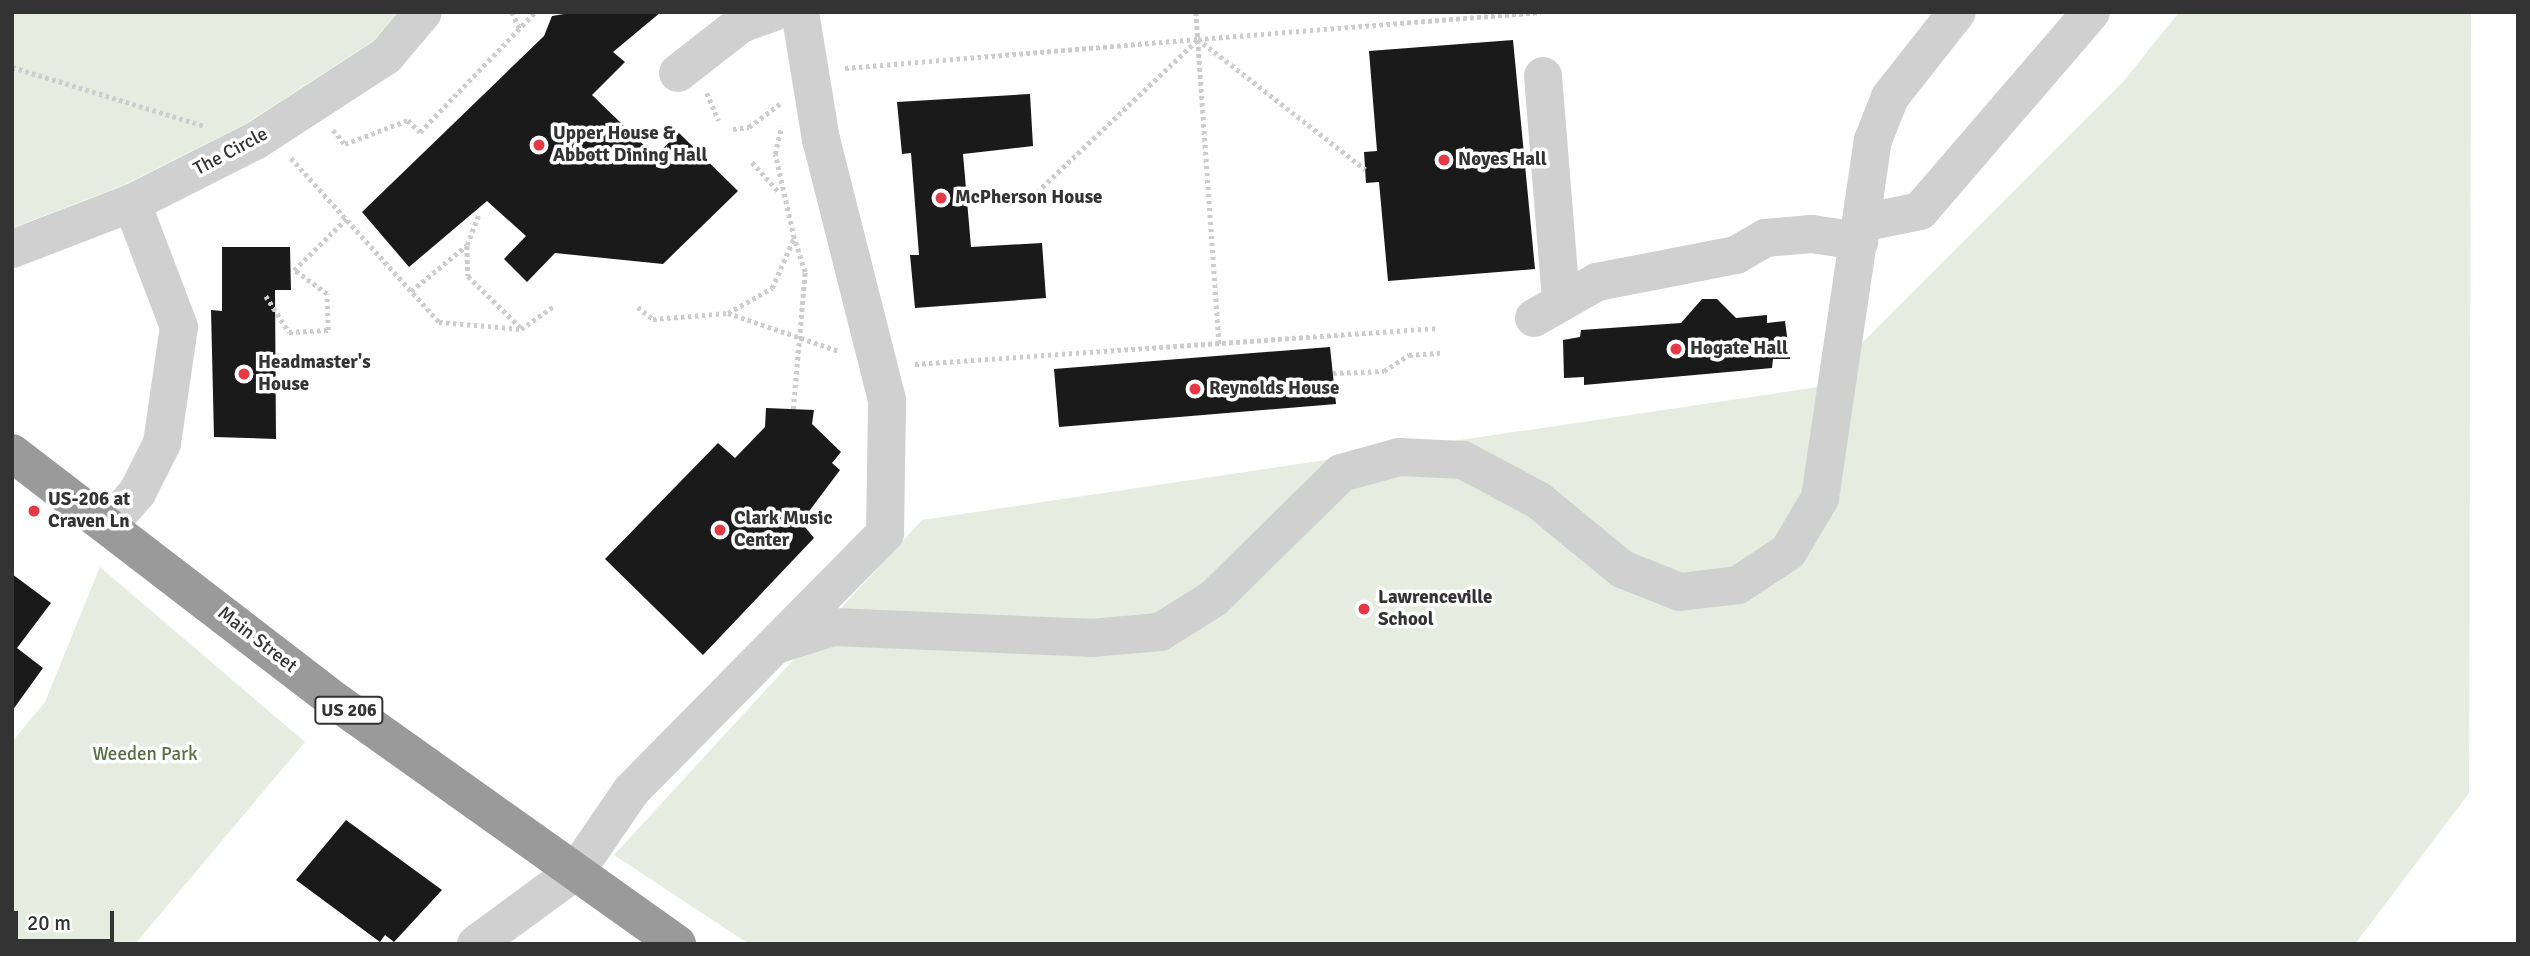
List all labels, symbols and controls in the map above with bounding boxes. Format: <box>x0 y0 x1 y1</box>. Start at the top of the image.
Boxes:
street label: The Circle <box>190 123 272 181</box>
place label: Upper House & Abbott Dining Hall <box>553 123 707 167</box>
marker: Upper House & Abbott Dining Hall <box>531 137 547 153</box>
place label: Noyes Hall <box>1458 149 1547 171</box>
marker: Noyes Hall <box>1436 152 1452 168</box>
place label: McPherson House <box>955 187 1102 209</box>
marker: McPherson House <box>933 190 949 206</box>
place label: Hogate Hall <box>1690 338 1788 360</box>
marker: Hogate Hall <box>1668 341 1684 357</box>
place label: Headmaster's House <box>258 352 371 396</box>
marker: Headmaster's House <box>236 366 252 382</box>
place label: Reynolds House <box>1209 378 1339 400</box>
marker: Reynolds House <box>1187 381 1203 397</box>
place label: US-206 at Craven Ln <box>48 489 130 533</box>
marker: US-206 at Craven Ln <box>26 503 42 519</box>
place label: Clark Music Center <box>734 508 832 552</box>
marker: Clark Music Center <box>712 522 728 538</box>
place label: Lawrenceville School <box>1378 587 1492 631</box>
marker: Lawrenceville School <box>1356 601 1372 617</box>
street label: Main Street <box>213 602 301 678</box>
road number: US 206 <box>314 696 384 724</box>
park label: Weeden Park <box>92 744 198 766</box>
scale bar <box>18 897 117 941</box>
text: 20 m <box>27 910 71 936</box>

